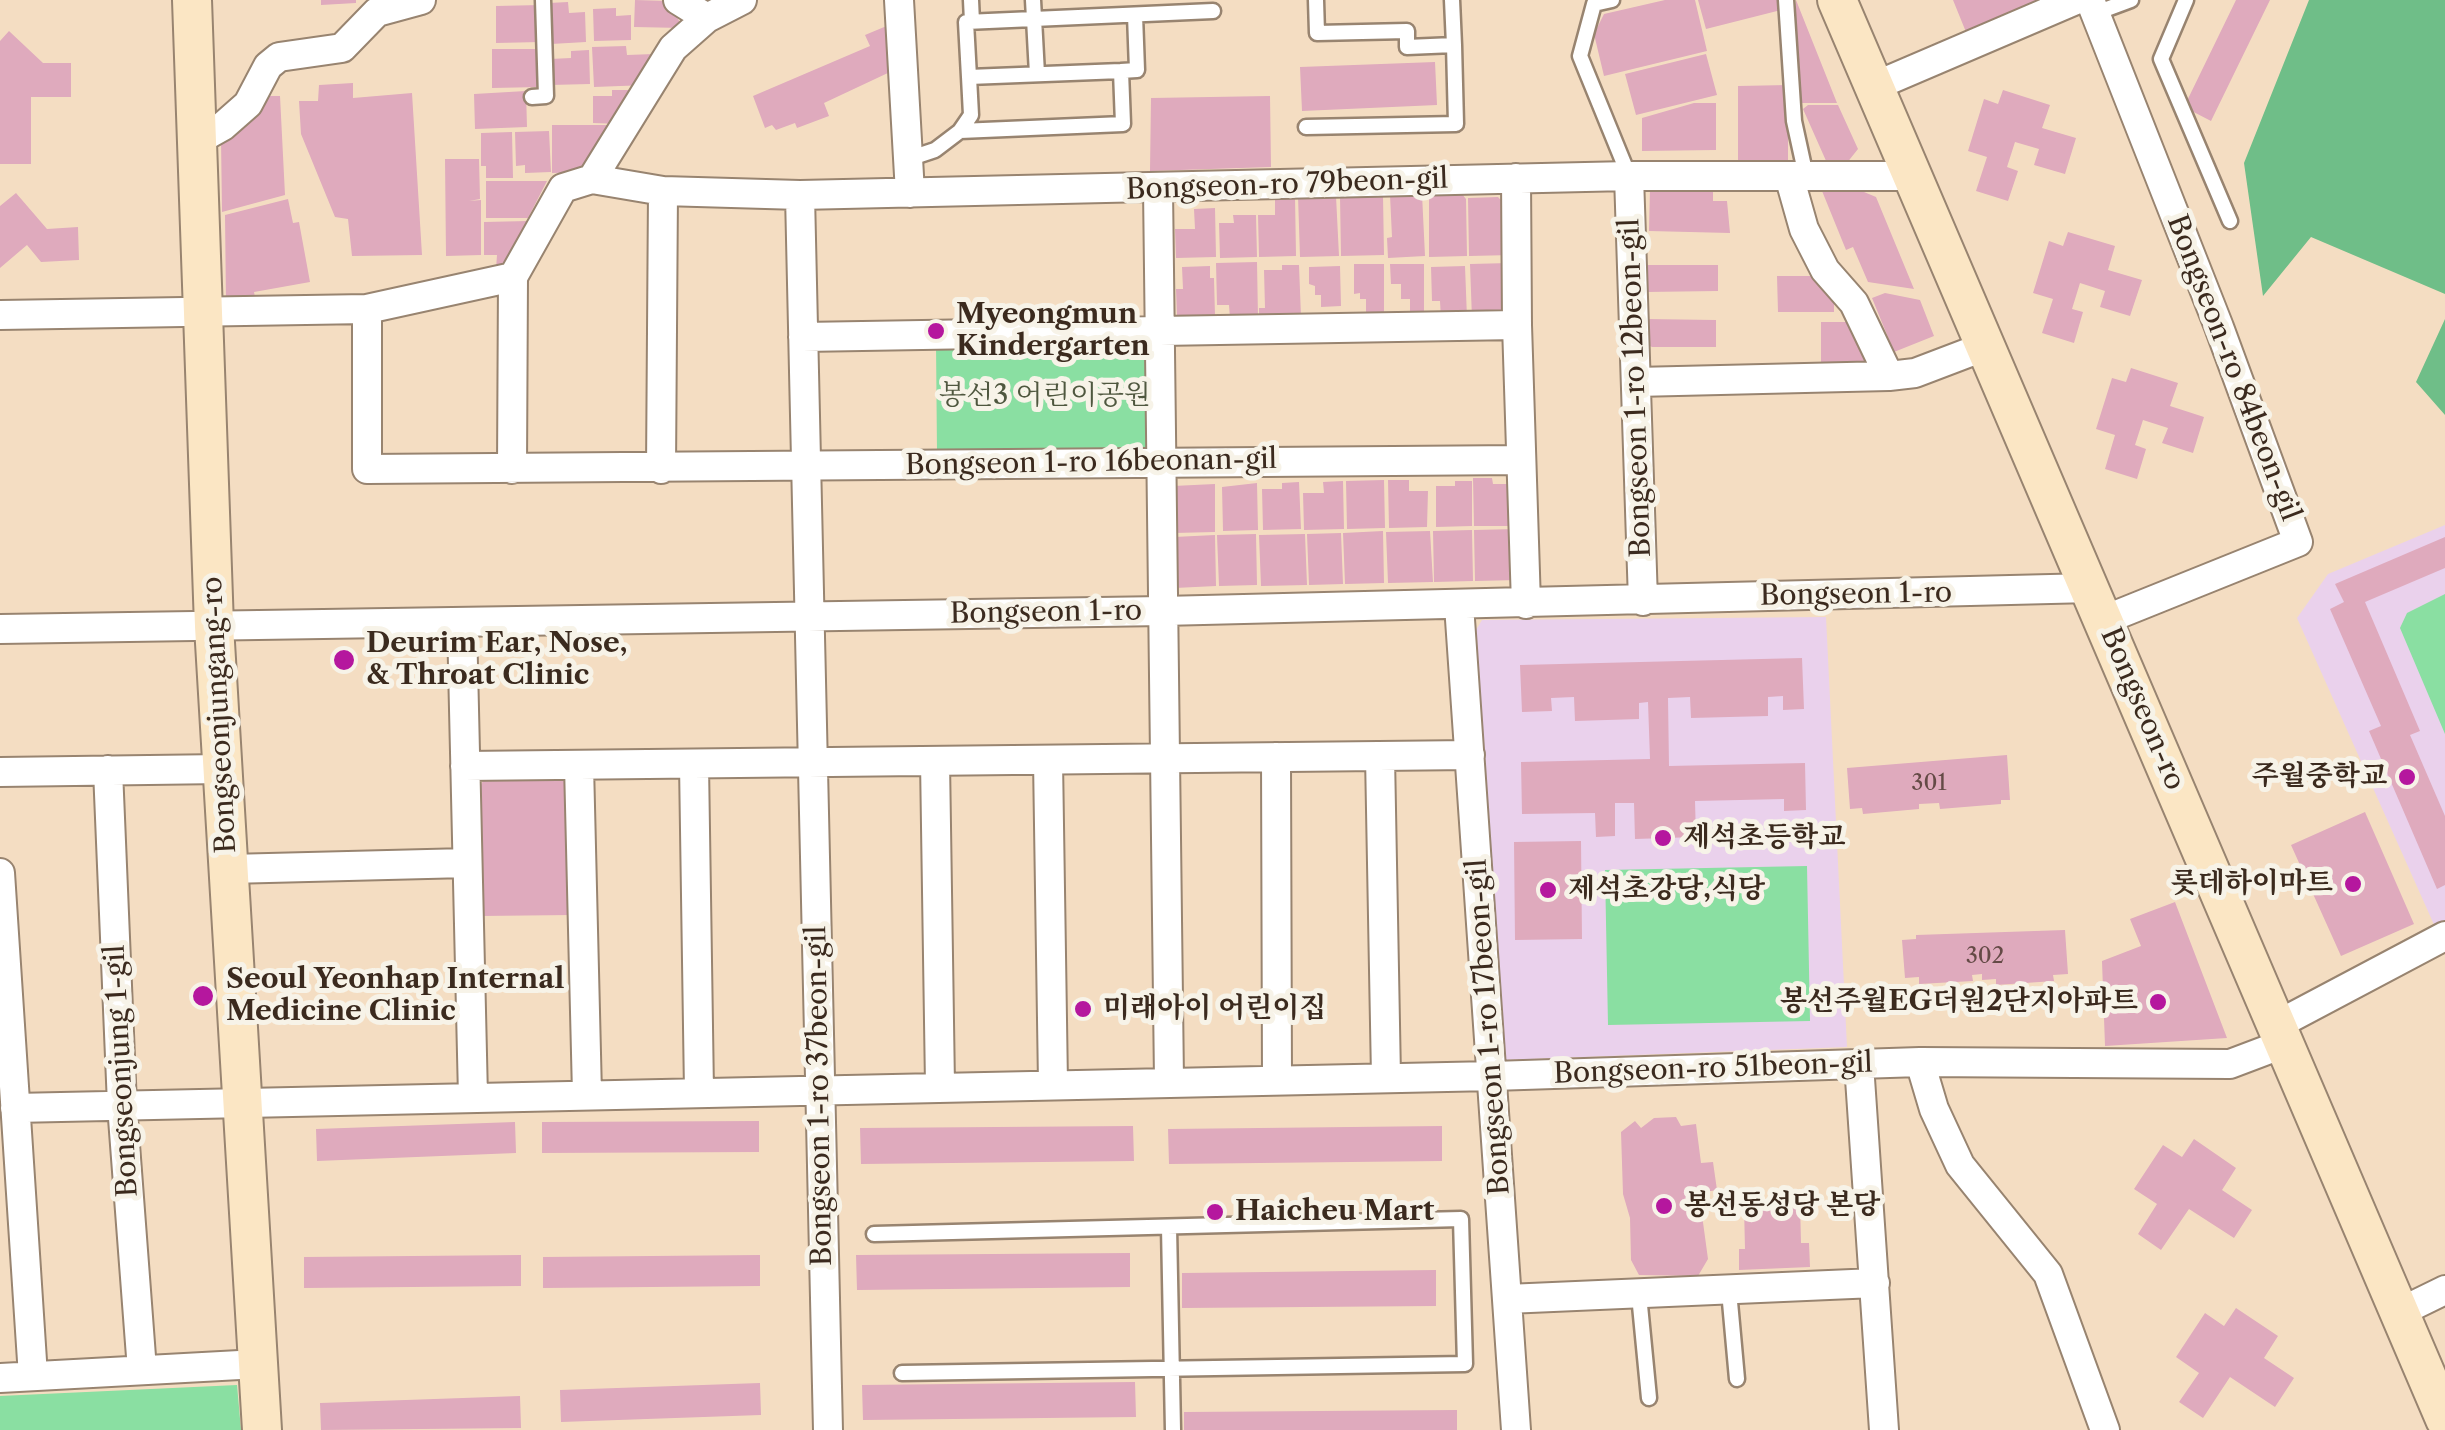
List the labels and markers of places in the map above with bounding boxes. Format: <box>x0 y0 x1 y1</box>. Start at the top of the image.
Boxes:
place label: Myeongmun Kindergarten <box>956 298 1150 364</box>
marker: Myeongmun Kindergarten <box>925 320 947 342</box>
place label: Deurim Ear, Nose, & Throat Clinic <box>366 627 627 693</box>
marker: Deurim Ear, Nose, & Throat Clinic <box>331 647 357 673</box>
place label: 주월중학교 <box>2252 760 2387 794</box>
marker: 주월중학교 <box>2396 766 2418 788</box>
place label: 제석초등학교 <box>1683 821 1845 855</box>
marker: 제석초등학교 <box>1652 827 1674 849</box>
place label: 롯데하이마트 <box>2171 867 2333 901</box>
place label: 제석초강당,식당 <box>1568 873 1765 907</box>
marker: 롯데하이마트 <box>2342 873 2364 895</box>
marker: 제석초강당,식당 <box>1537 879 1559 901</box>
place label: Seoul Yeonhap Internal Medicine Clinic <box>226 963 564 1029</box>
marker: Seoul Yeonhap Internal Medicine Clinic <box>190 983 216 1009</box>
place label: 봉선주월EG더원2단지아파트 <box>1780 985 2138 1019</box>
marker: 봉선주월EG더원2단지아파트 <box>2147 991 2169 1013</box>
place label: 미래아이 어린이집 <box>1103 992 1326 1026</box>
marker: 미래아이 어린이집 <box>1072 998 1094 1020</box>
place label: 봉선동성당 본당 <box>1684 1189 1880 1223</box>
place label: Haicheu Mart <box>1235 1195 1434 1229</box>
marker: 봉선동성당 본당 <box>1653 1195 1675 1217</box>
marker: Haicheu Mart <box>1204 1201 1226 1223</box>

